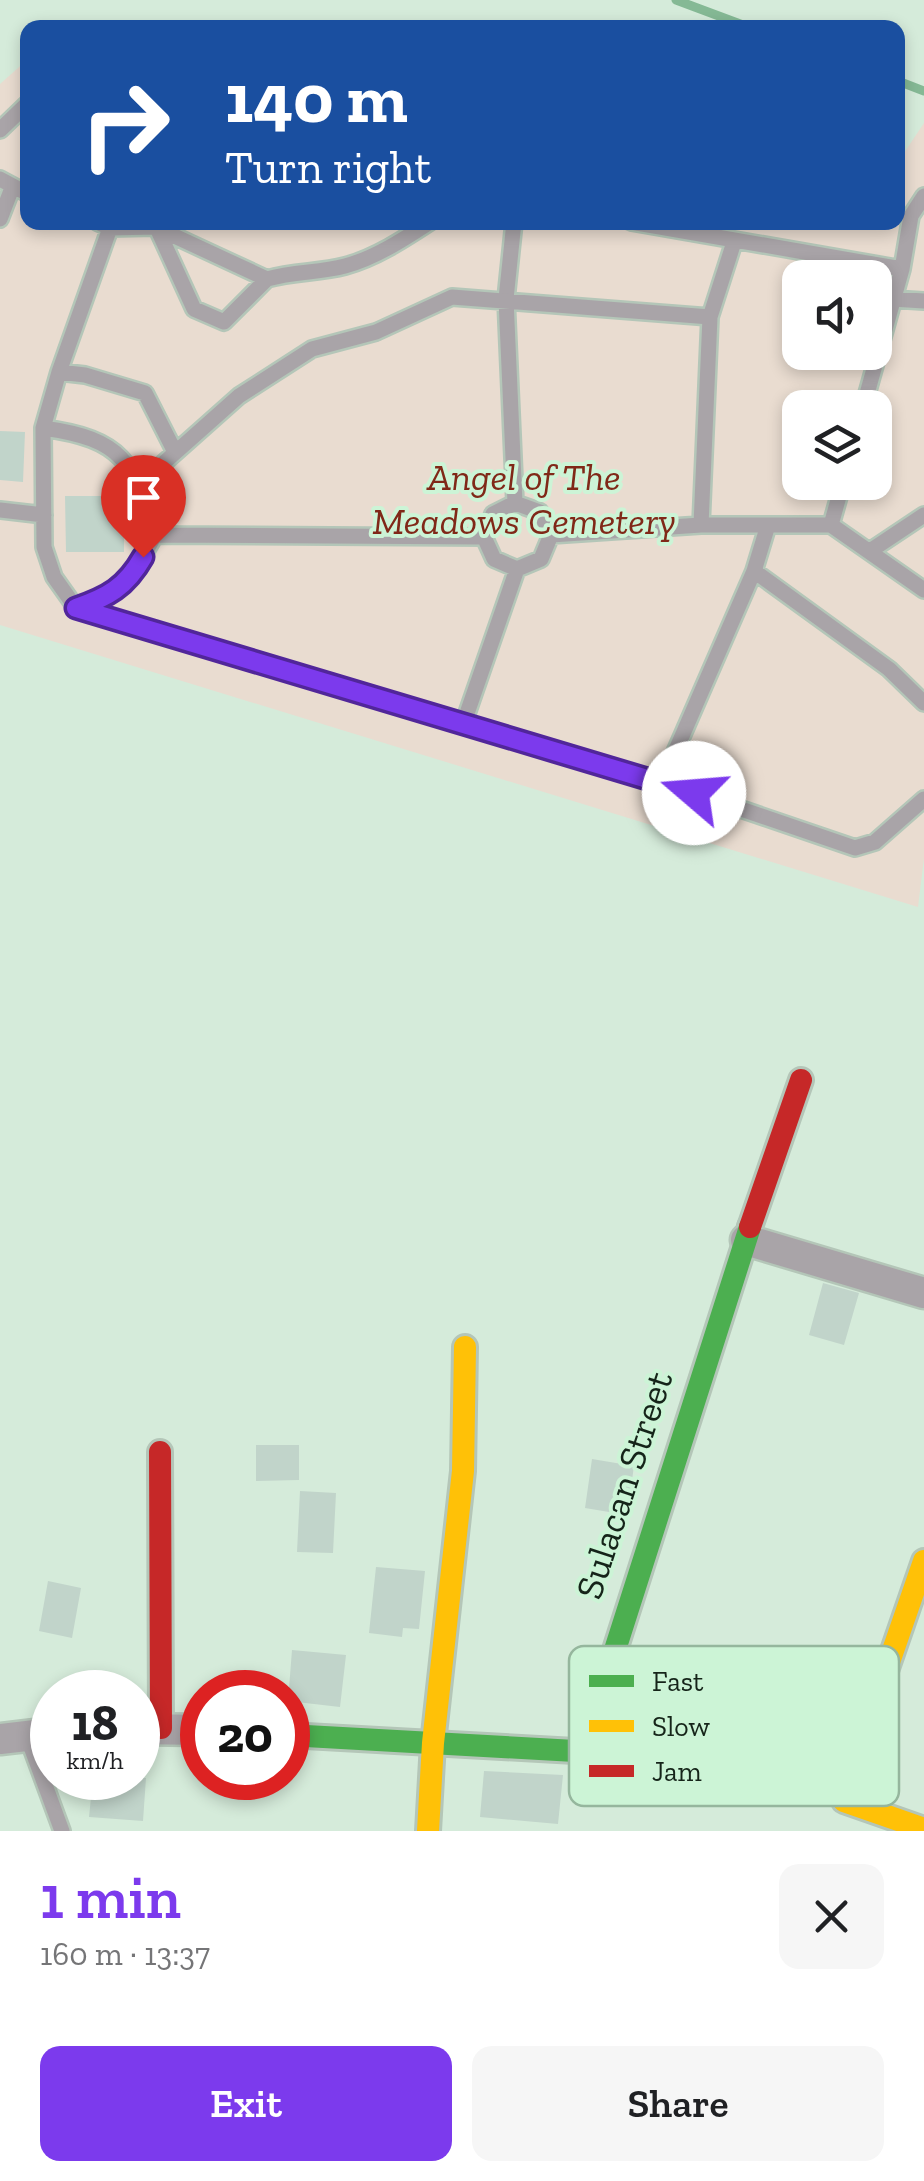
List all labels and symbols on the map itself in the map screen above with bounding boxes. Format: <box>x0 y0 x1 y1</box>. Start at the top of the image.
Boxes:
park label: Angel of The Meadows Cemetery <box>372 454 676 544</box>
pin <box>101 455 186 558</box>
position arrow <box>642 741 746 845</box>
street label: Sulacan Street <box>566 1365 682 1605</box>
legend <box>569 1646 899 1806</box>
text: Fast <box>652 1665 704 1698</box>
speed limit sign: 20 <box>180 1670 310 1800</box>
text: Slow <box>652 1710 710 1743</box>
text: Jam <box>652 1755 702 1788</box>

